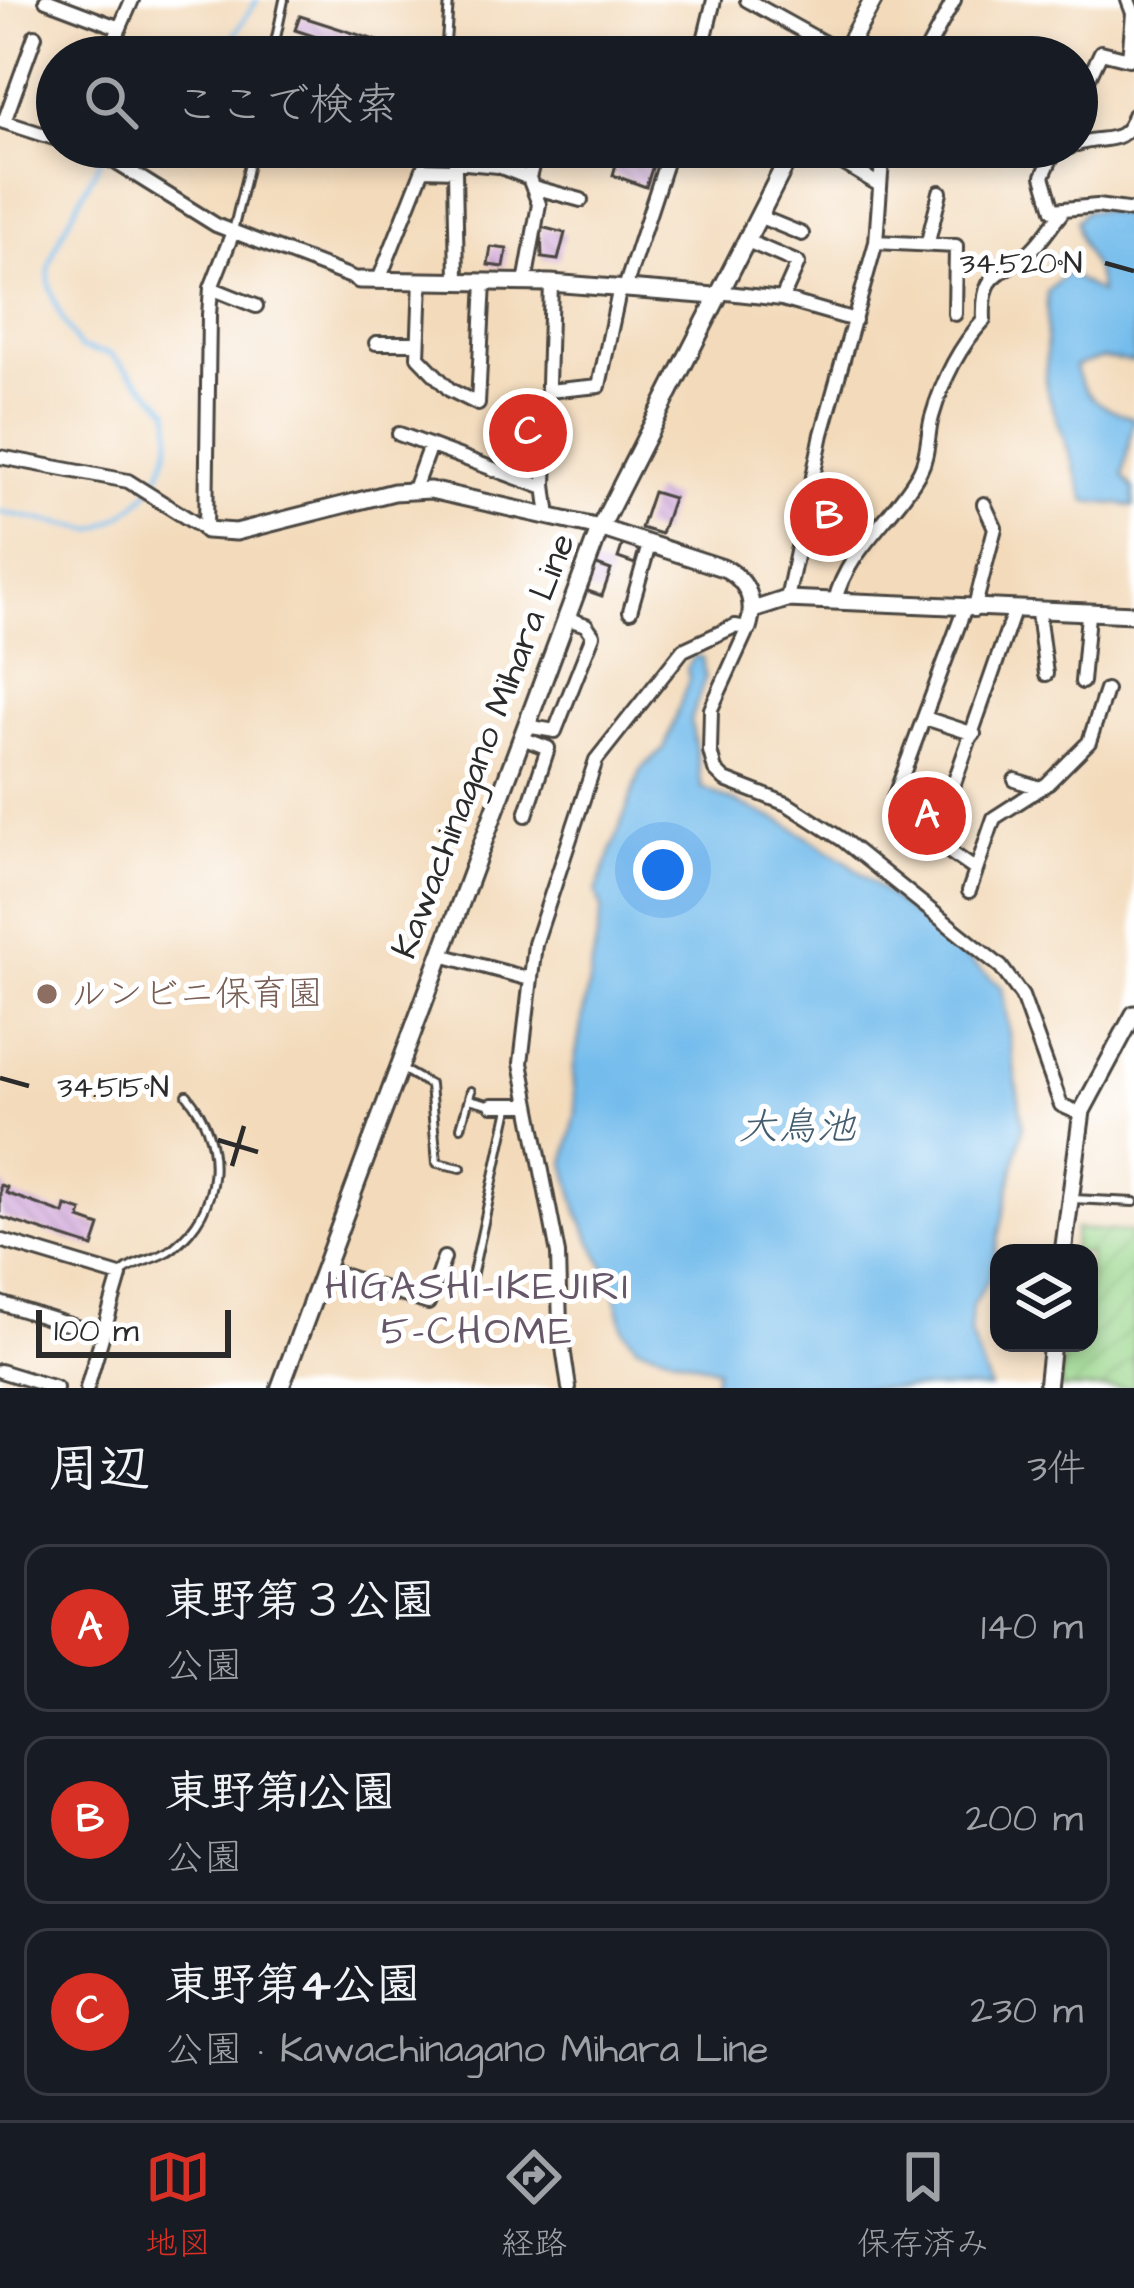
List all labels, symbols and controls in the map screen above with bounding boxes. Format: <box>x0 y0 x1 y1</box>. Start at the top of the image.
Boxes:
search box <box>36 36 1098 168</box>
icon: search <box>78 69 144 135</box>
text: ここで検索 <box>174 75 399 137</box>
text: 34.520°N <box>960 243 1082 285</box>
pin: C <box>489 388 567 478</box>
pin: B <box>790 472 868 562</box>
street label: Kawachinagano Mihara Line <box>379 526 590 966</box>
pin: A <box>888 771 966 861</box>
your location <box>633 840 693 900</box>
place label: ルンビニ保育園 <box>71 969 323 1020</box>
marker: ルンビニ保育園 <box>34 981 60 1007</box>
text: 34.515°N <box>57 1067 169 1109</box>
water label: 大鳥池 <box>738 1101 856 1155</box>
map controls <box>990 1244 1098 1352</box>
button: layers <box>990 1244 1098 1352</box>
district label: HIGASHI-IKEJIRI 5-CHOME <box>325 1261 631 1360</box>
scale bar <box>36 1304 231 1357</box>
text: 100 m <box>54 1308 139 1354</box>
text: 周辺 <box>48 1435 150 1506</box>
text: 3件 <box>1027 1443 1086 1497</box>
text: 東野第３公園 <box>165 1571 435 1633</box>
text: A <box>78 1601 102 1655</box>
text: 140 m <box>981 1601 1083 1655</box>
text: 公園 <box>165 1640 243 1694</box>
text: 東野第1公園 <box>165 1763 396 1825</box>
text: B <box>76 1793 104 1847</box>
text: 200 m <box>966 1793 1083 1847</box>
text: 公園 <box>165 1832 243 1886</box>
text: 東野第4公園 <box>165 1955 421 2017</box>
text: C <box>76 1985 104 2039</box>
text: 230 m <box>970 1985 1083 2039</box>
text: 公園 · Kawachinagano Mihara Line <box>165 2024 769 2078</box>
tab: 地図 <box>145 2144 211 2267</box>
tab: 経路 <box>501 2144 567 2267</box>
tab: 保存済み <box>857 2144 989 2267</box>

